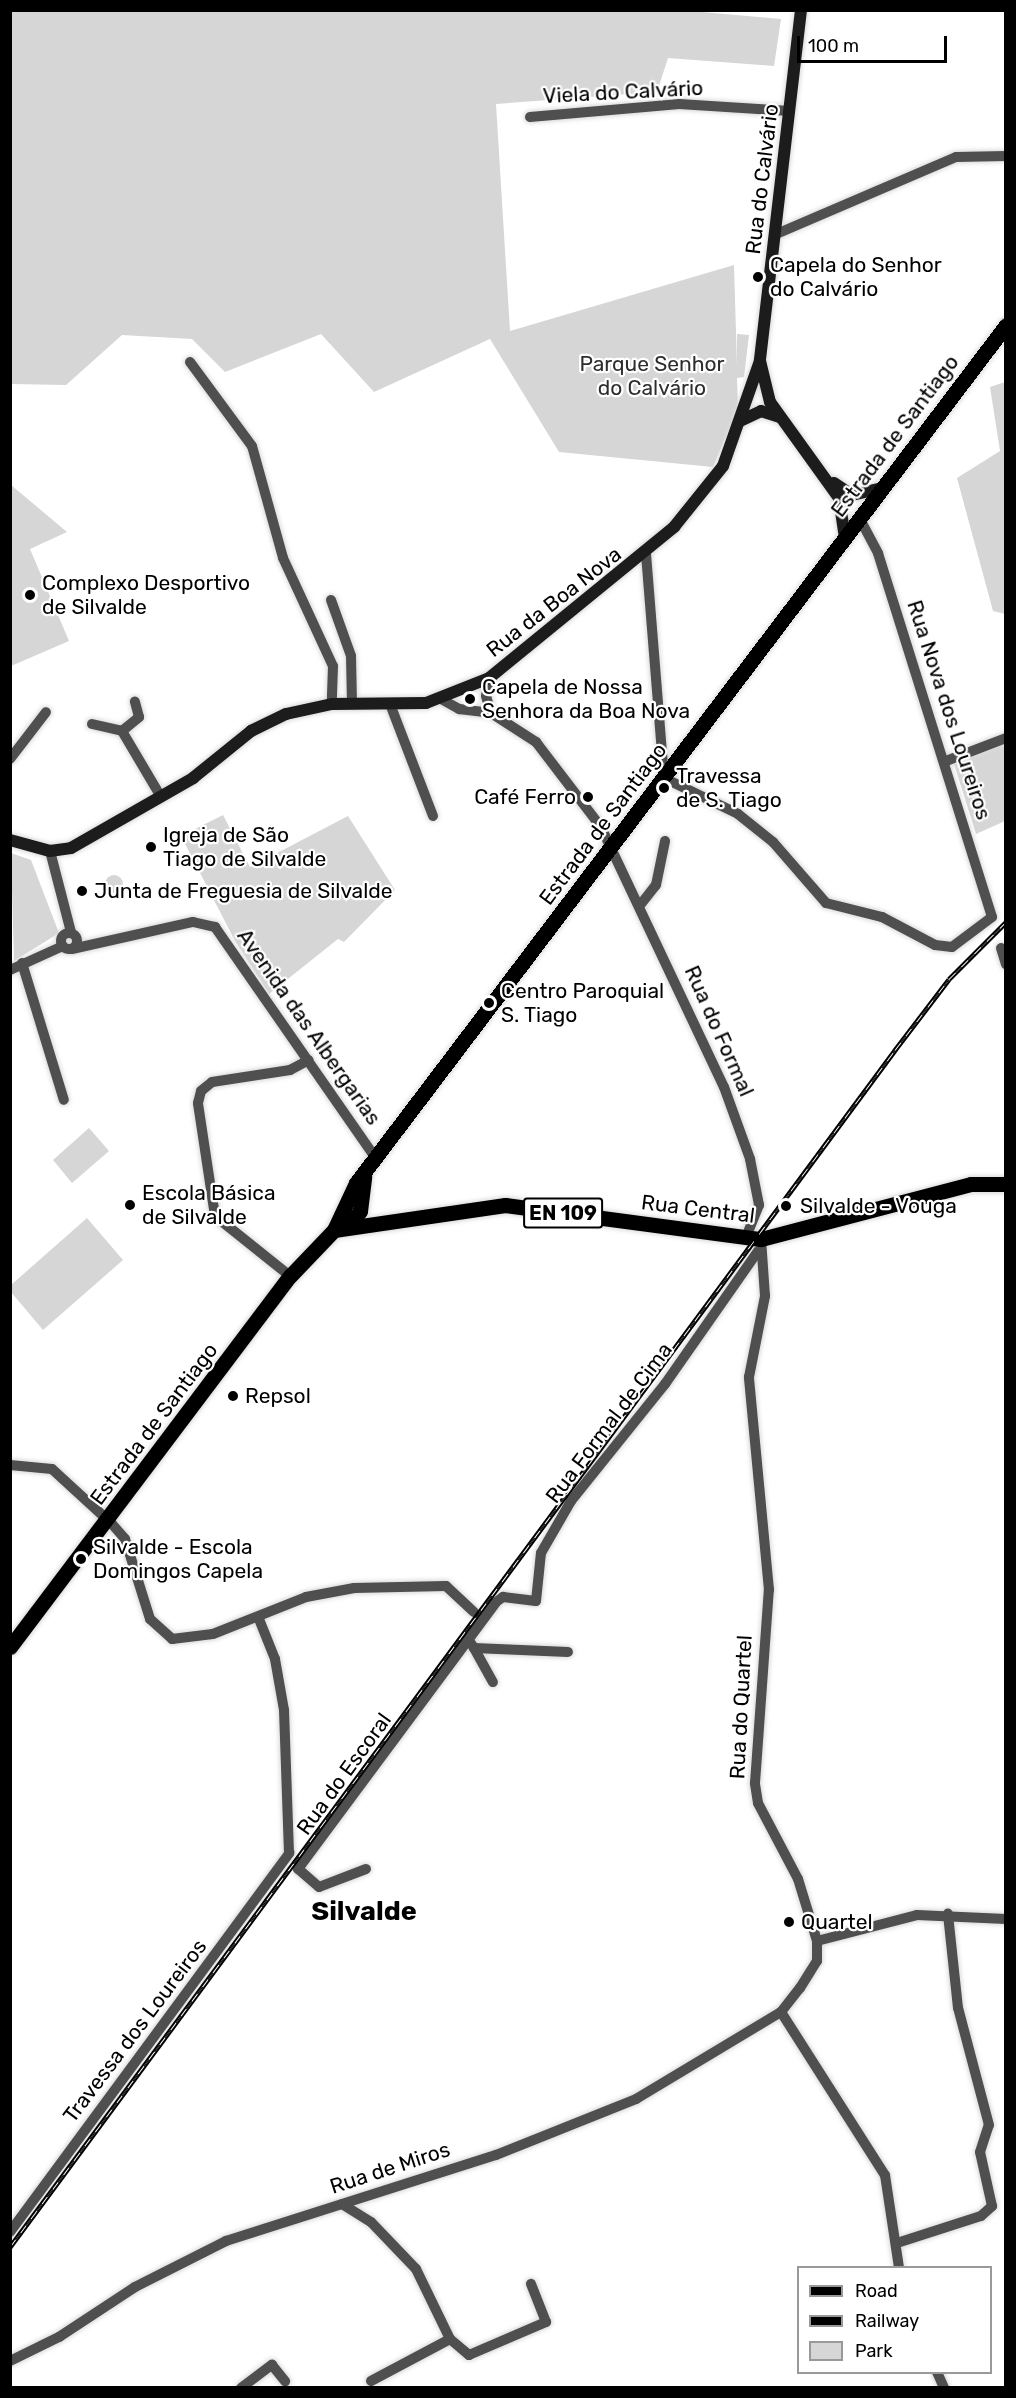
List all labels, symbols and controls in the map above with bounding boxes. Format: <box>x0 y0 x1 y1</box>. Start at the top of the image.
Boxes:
scale bar <box>800 24 950 62</box>
text: 100 m <box>808 35 859 57</box>
street label: Viela do Calvário <box>542 75 704 109</box>
street label: Rua do Calvário <box>740 102 784 256</box>
place label: Capela do Senhor do Calvário <box>770 252 942 302</box>
marker: Capela do Senhor do Calvário <box>751 270 765 284</box>
street label: Estrada de Santiago <box>826 350 964 522</box>
park label: Parque Senhor do Calvário <box>579 351 725 401</box>
street label: Rua da Boa Nova <box>482 542 626 662</box>
place label: Complexo Desportivo de Silvalde <box>42 570 250 620</box>
marker: Complexo Desportivo de Silvalde <box>23 588 37 602</box>
street label: Rua Nova dos Loureiros <box>902 597 996 823</box>
place label: Capela de Nossa Senhora da Boa Nova <box>482 674 690 724</box>
marker: Capela de Nossa Senhora da Boa Nova <box>463 692 477 706</box>
street label: Estrada de Santiago <box>534 738 672 910</box>
place label: Travessa de S. Tiago <box>676 763 782 813</box>
marker: Travessa de S. Tiago <box>657 781 671 795</box>
place label: Café Ferro <box>474 784 576 810</box>
marker: Café Ferro <box>581 790 595 804</box>
place label: Igreja de São Tiago de Silvalde <box>163 822 326 872</box>
marker: Igreja de São Tiago de Silvalde <box>144 840 158 854</box>
place label: Junta de Freguesia de Silvalde <box>94 878 393 904</box>
marker: Junta de Freguesia de Silvalde <box>75 884 89 898</box>
street label: Avenida das Albergarias <box>232 924 386 1130</box>
street label: Rua do Formal <box>679 962 759 1100</box>
place label: Centro Paroquial S. Tiago <box>501 978 664 1028</box>
marker: Centro Paroquial S. Tiago <box>482 996 496 1010</box>
place label: Escola Básica de Silvalde <box>142 1180 276 1230</box>
street label: Rua Central <box>640 1190 756 1228</box>
place label: Silvalde - Vouga <box>800 1193 957 1219</box>
road number: EN 109 <box>522 1196 604 1230</box>
marker: Silvalde - Vouga <box>777 1197 795 1215</box>
marker: Escola Básica de Silvalde <box>123 1198 137 1212</box>
street label: Estrada de Santiago <box>85 1338 223 1510</box>
street label: Rua Formal de Cima <box>540 1338 678 1508</box>
place label: Repsol <box>245 1383 311 1409</box>
marker: Repsol <box>226 1389 240 1403</box>
place label: Silvalde - Escola Domingos Capela <box>93 1534 263 1584</box>
marker: Silvalde - Escola Domingos Capela <box>74 1552 88 1566</box>
street label: Rua do Quartel <box>725 1634 757 1780</box>
street label: Rua do Escoral <box>291 1708 397 1840</box>
district label: Silvalde <box>311 1896 417 1928</box>
place label: Quartel <box>801 1909 873 1935</box>
marker: Quartel <box>782 1915 796 1929</box>
street label: Travessa dos Loureiros <box>58 1935 212 2127</box>
street label: Rua de Miros <box>327 2137 453 2199</box>
legend <box>797 2266 992 2374</box>
text: Road <box>855 2280 898 2302</box>
text: Railway <box>855 2310 919 2332</box>
text: Park <box>855 2340 892 2362</box>

